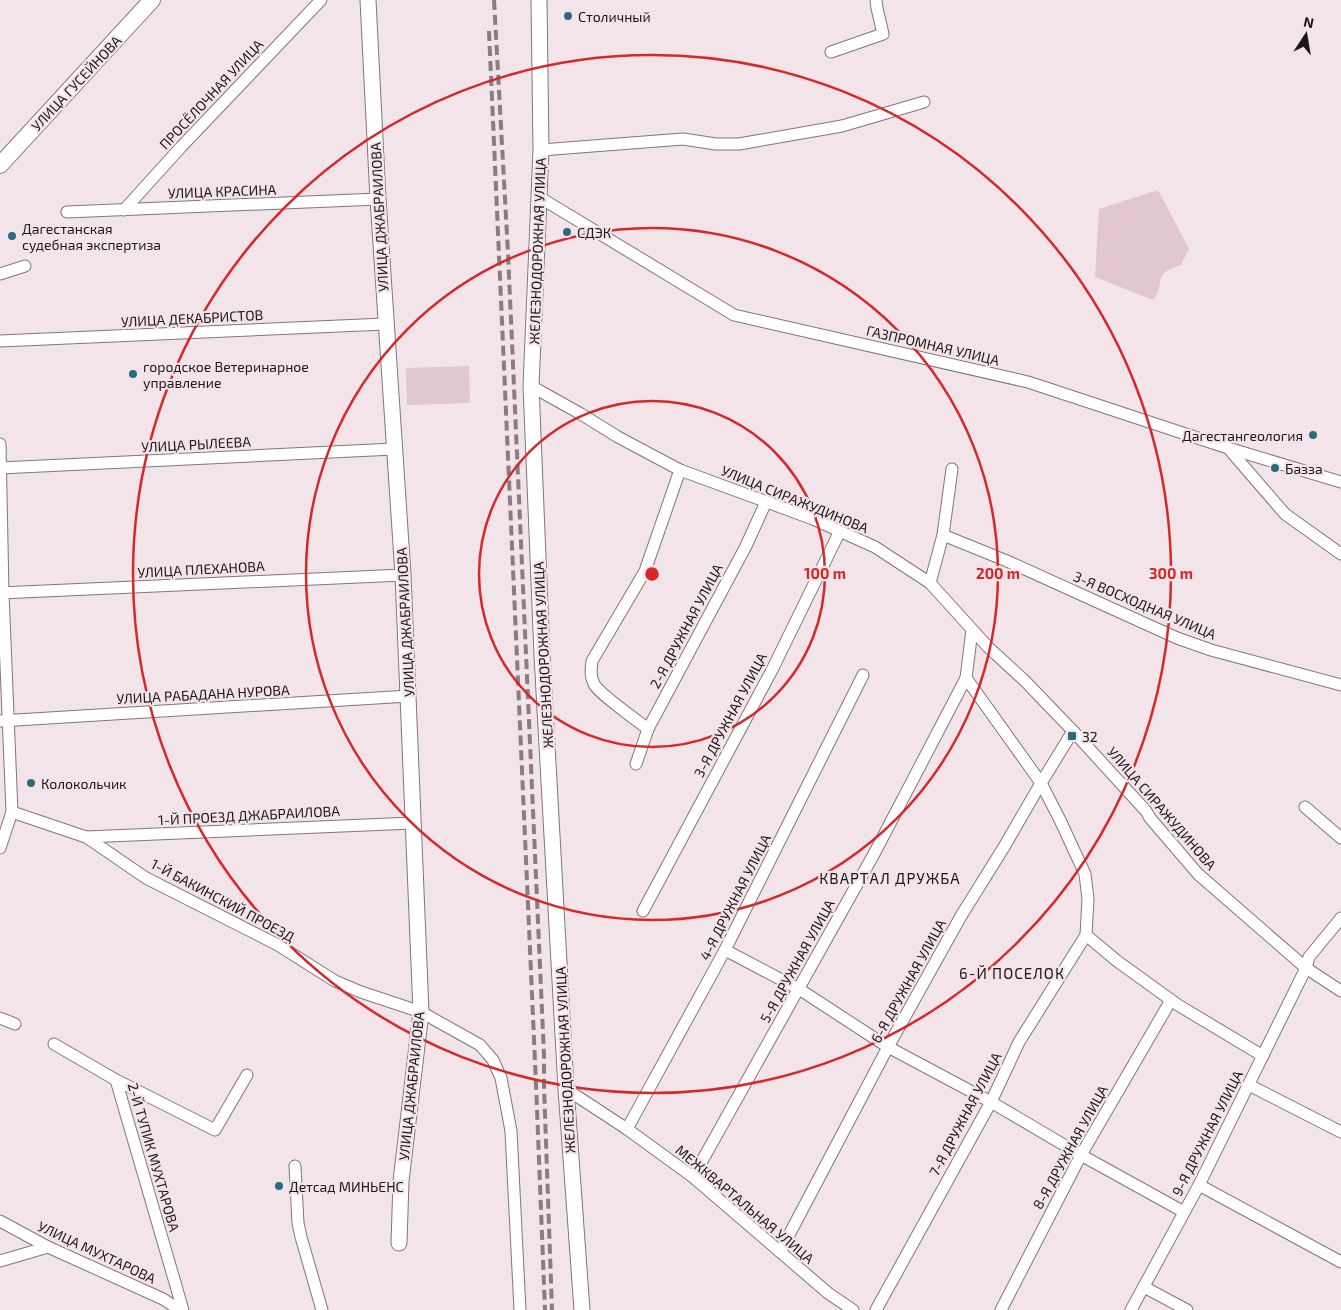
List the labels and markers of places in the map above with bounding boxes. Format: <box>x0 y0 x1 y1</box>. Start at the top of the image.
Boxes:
place label: Столичный <box>578 8 651 25</box>
marker: Столичный <box>562 10 574 22</box>
place label: Дагестанская судебная экспертиза <box>22 220 161 253</box>
place label: СДЭК <box>577 224 611 241</box>
marker: СДЭК <box>561 226 573 238</box>
marker: Дагестанская судебная экспертиза <box>6 230 18 242</box>
place label: городское Ветеринарное управление <box>143 358 309 391</box>
marker: городское Ветеринарное управление <box>127 368 139 380</box>
place label: Дагестангеология <box>1182 427 1303 444</box>
marker: Дагестангеология <box>1307 429 1319 441</box>
place label: Базза <box>1285 460 1323 477</box>
marker: Базза <box>1269 462 1281 474</box>
centre of rings <box>643 565 661 583</box>
place label: 32 <box>1082 728 1098 745</box>
marker: 32 <box>1066 730 1078 742</box>
place label: Колокольчик <box>41 775 127 792</box>
marker: Колокольчик <box>25 777 37 789</box>
place label: Детсад МИНЬЕНС <box>289 1178 403 1195</box>
marker: Детсад МИНЬЕНС <box>273 1180 285 1192</box>

